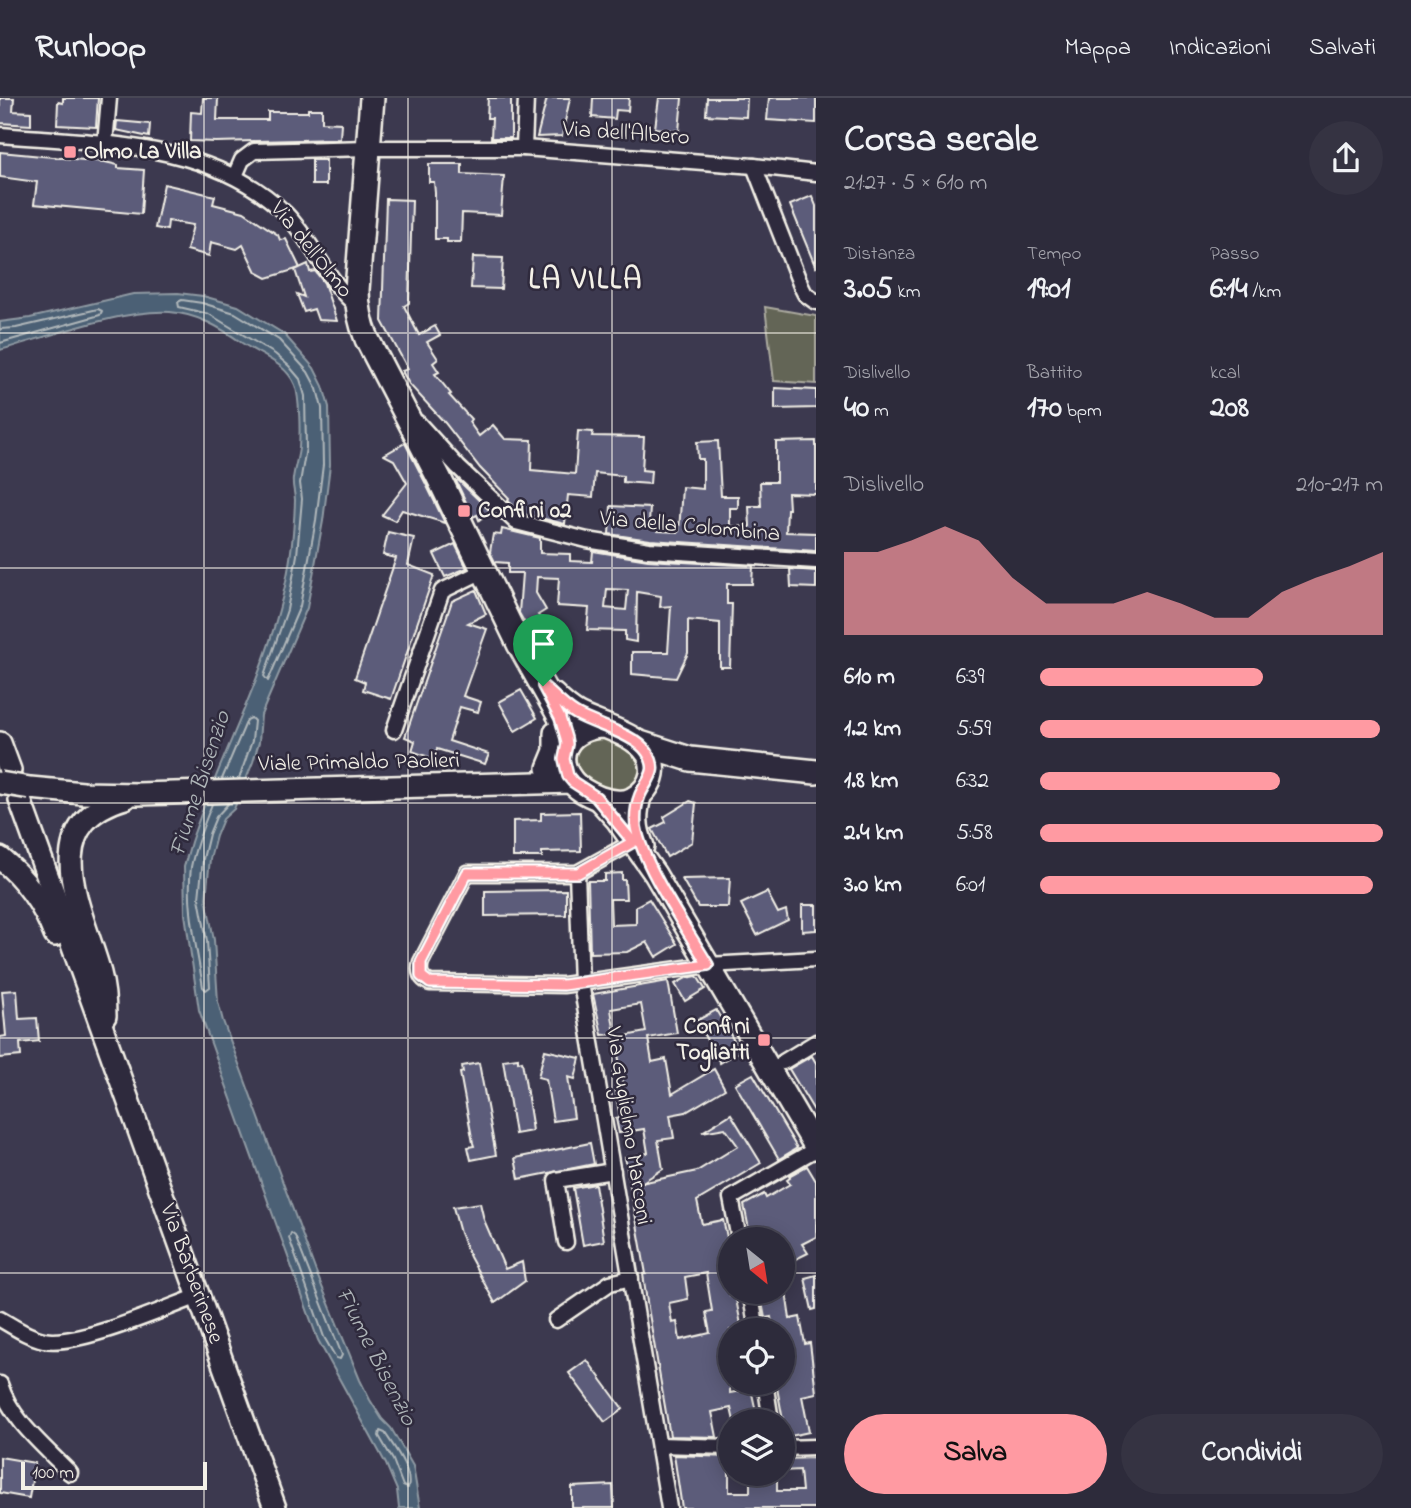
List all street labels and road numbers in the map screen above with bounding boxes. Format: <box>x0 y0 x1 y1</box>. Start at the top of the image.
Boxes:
street label: Via dell'Albero <box>560 113 691 155</box>
street label: Via dell'Olmo <box>261 194 360 306</box>
street label: Via della Colombina <box>597 503 782 551</box>
street label: Viale Primaldo Paolieri <box>257 745 460 781</box>
street label: Via Guglielmo Marconi <box>595 1024 660 1228</box>
street label: Via Barberinese <box>150 1199 232 1349</box>

